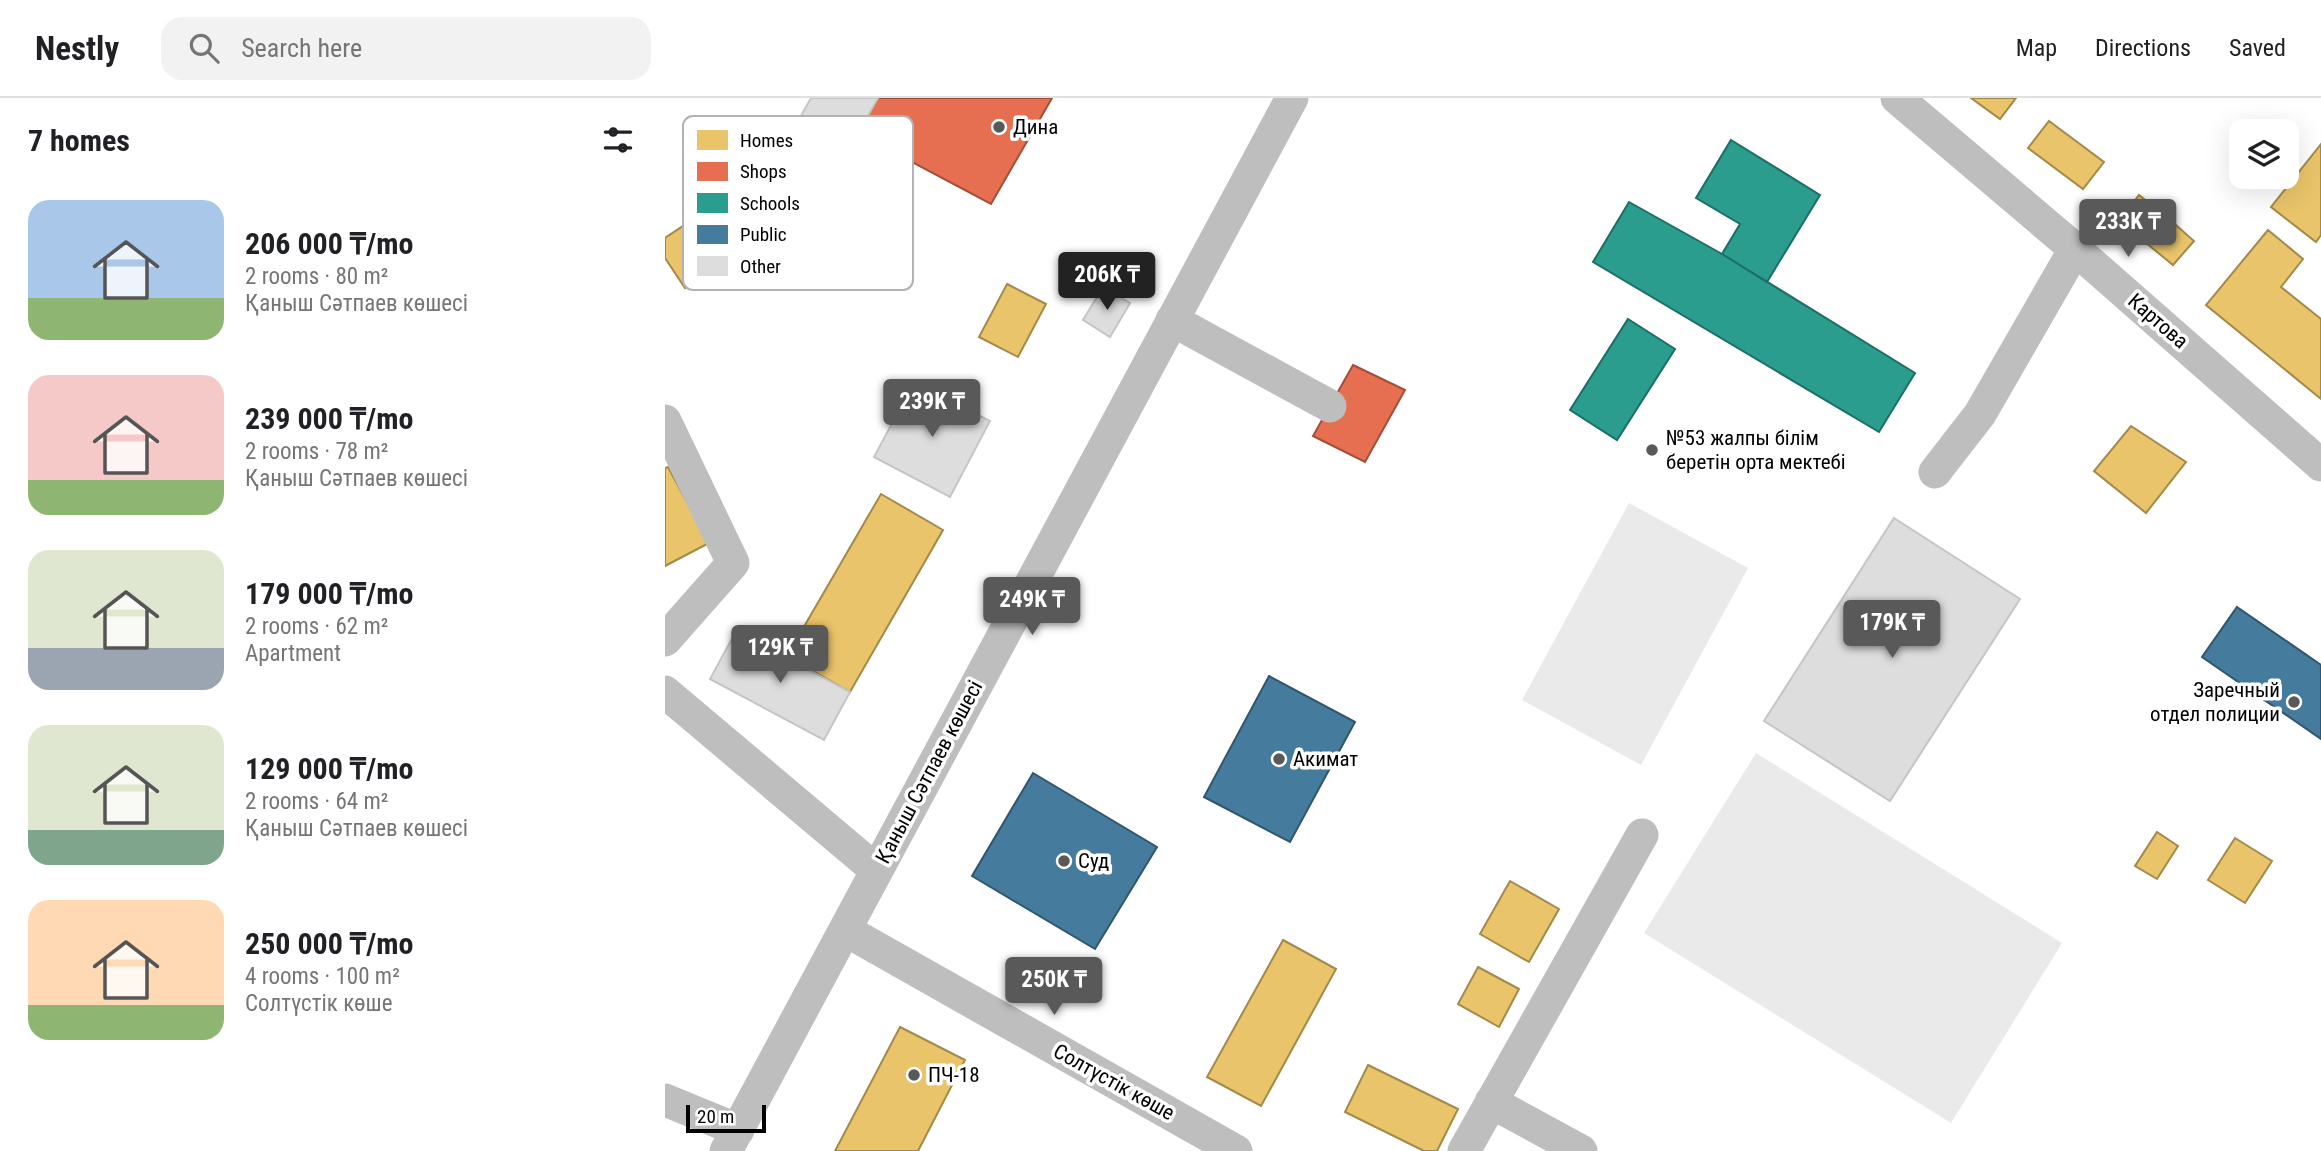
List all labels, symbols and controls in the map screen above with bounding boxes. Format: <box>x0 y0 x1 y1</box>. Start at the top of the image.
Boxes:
search box <box>161 17 651 80</box>
text: Nestly <box>35 29 119 68</box>
icon: search <box>185 29 223 67</box>
text: Search here <box>241 33 362 63</box>
text: Map <box>2016 34 2057 62</box>
text: Directions <box>2095 34 2191 62</box>
text: Saved <box>2229 34 2286 62</box>
place label: Дина <box>1013 115 1058 139</box>
legend <box>683 116 913 290</box>
marker: Дина <box>991 119 1007 135</box>
map controls <box>2229 119 2299 189</box>
button: layers <box>2229 119 2299 189</box>
icon: filters <box>599 121 637 159</box>
text: 7 homes <box>28 123 130 158</box>
text: Homes <box>740 129 793 152</box>
text: Shops <box>740 160 787 183</box>
text: Schools <box>740 192 800 215</box>
pin: 233K ₸ <box>2071 200 2185 259</box>
text: 233K ₸ <box>2095 208 2161 235</box>
text: Public <box>740 223 787 246</box>
text: 206 000 ₸/mo <box>245 226 413 261</box>
icon: home <box>84 228 168 312</box>
pin: 206K ₸ <box>1050 252 1164 312</box>
text: Other <box>740 255 781 278</box>
text: 206K ₸ <box>1074 261 1140 288</box>
text: 2 rooms · 80 m² <box>245 263 388 290</box>
street label: Картова <box>2123 289 2193 353</box>
text: Қаныш Сәтпаев көшесі <box>245 290 468 317</box>
pin: 239K ₸ <box>875 380 989 439</box>
text: 239K ₸ <box>899 388 965 415</box>
text: 239 000 ₸/mo <box>245 401 413 436</box>
icon: home <box>84 403 168 487</box>
place label: №53 жалпы білім беретін орта мектебі <box>1666 426 1846 474</box>
text: 2 rooms · 78 m² <box>245 438 388 465</box>
marker: №53 жалпы білім беретін орта мектебі <box>1644 442 1660 458</box>
text: Қаныш Сәтпаев көшесі <box>245 465 468 492</box>
text: 179 000 ₸/mo <box>245 576 413 611</box>
icon: home <box>84 578 168 662</box>
pin: 249K ₸ <box>975 578 1089 637</box>
text: 249K ₸ <box>999 586 1065 613</box>
pin: 179K ₸ <box>1835 601 1949 660</box>
text: 179K ₸ <box>1859 609 1925 636</box>
text: 2 rooms · 62 m² <box>245 613 388 640</box>
pin: 129K ₸ <box>723 626 837 685</box>
text: 129K ₸ <box>747 634 813 661</box>
text: Apartment <box>245 640 341 667</box>
street label: Қаныш Сәтпаев көшесі <box>871 676 987 868</box>
place label: Заречный отдел полиции <box>2150 678 2280 726</box>
marker: Заречный отдел полиции <box>2286 694 2302 710</box>
place label: Акимат <box>1293 747 1358 771</box>
text: 129 000 ₸/mo <box>245 751 413 786</box>
marker: Акимат <box>1271 751 1287 767</box>
icon: home <box>84 753 168 837</box>
text: 2 rooms · 64 m² <box>245 788 388 815</box>
text: Қаныш Сәтпаев көшесі <box>245 815 468 842</box>
place label: Суд <box>1078 849 1109 873</box>
marker: Суд <box>1056 853 1072 869</box>
text: 250 000 ₸/mo <box>245 926 413 961</box>
icon: home <box>84 928 168 1012</box>
pin: 250K ₸ <box>997 958 1111 1017</box>
text: 4 rooms · 100 m² <box>245 963 400 990</box>
text: 250K ₸ <box>1021 966 1087 993</box>
text: Солтүстік көше <box>245 990 392 1017</box>
street label: Солтүстік көше <box>1049 1039 1179 1125</box>
place label: ПЧ-18 <box>928 1063 980 1087</box>
marker: ПЧ-18 <box>906 1067 922 1083</box>
scale bar <box>686 1102 767 1134</box>
text: 20 m <box>697 1105 734 1128</box>

